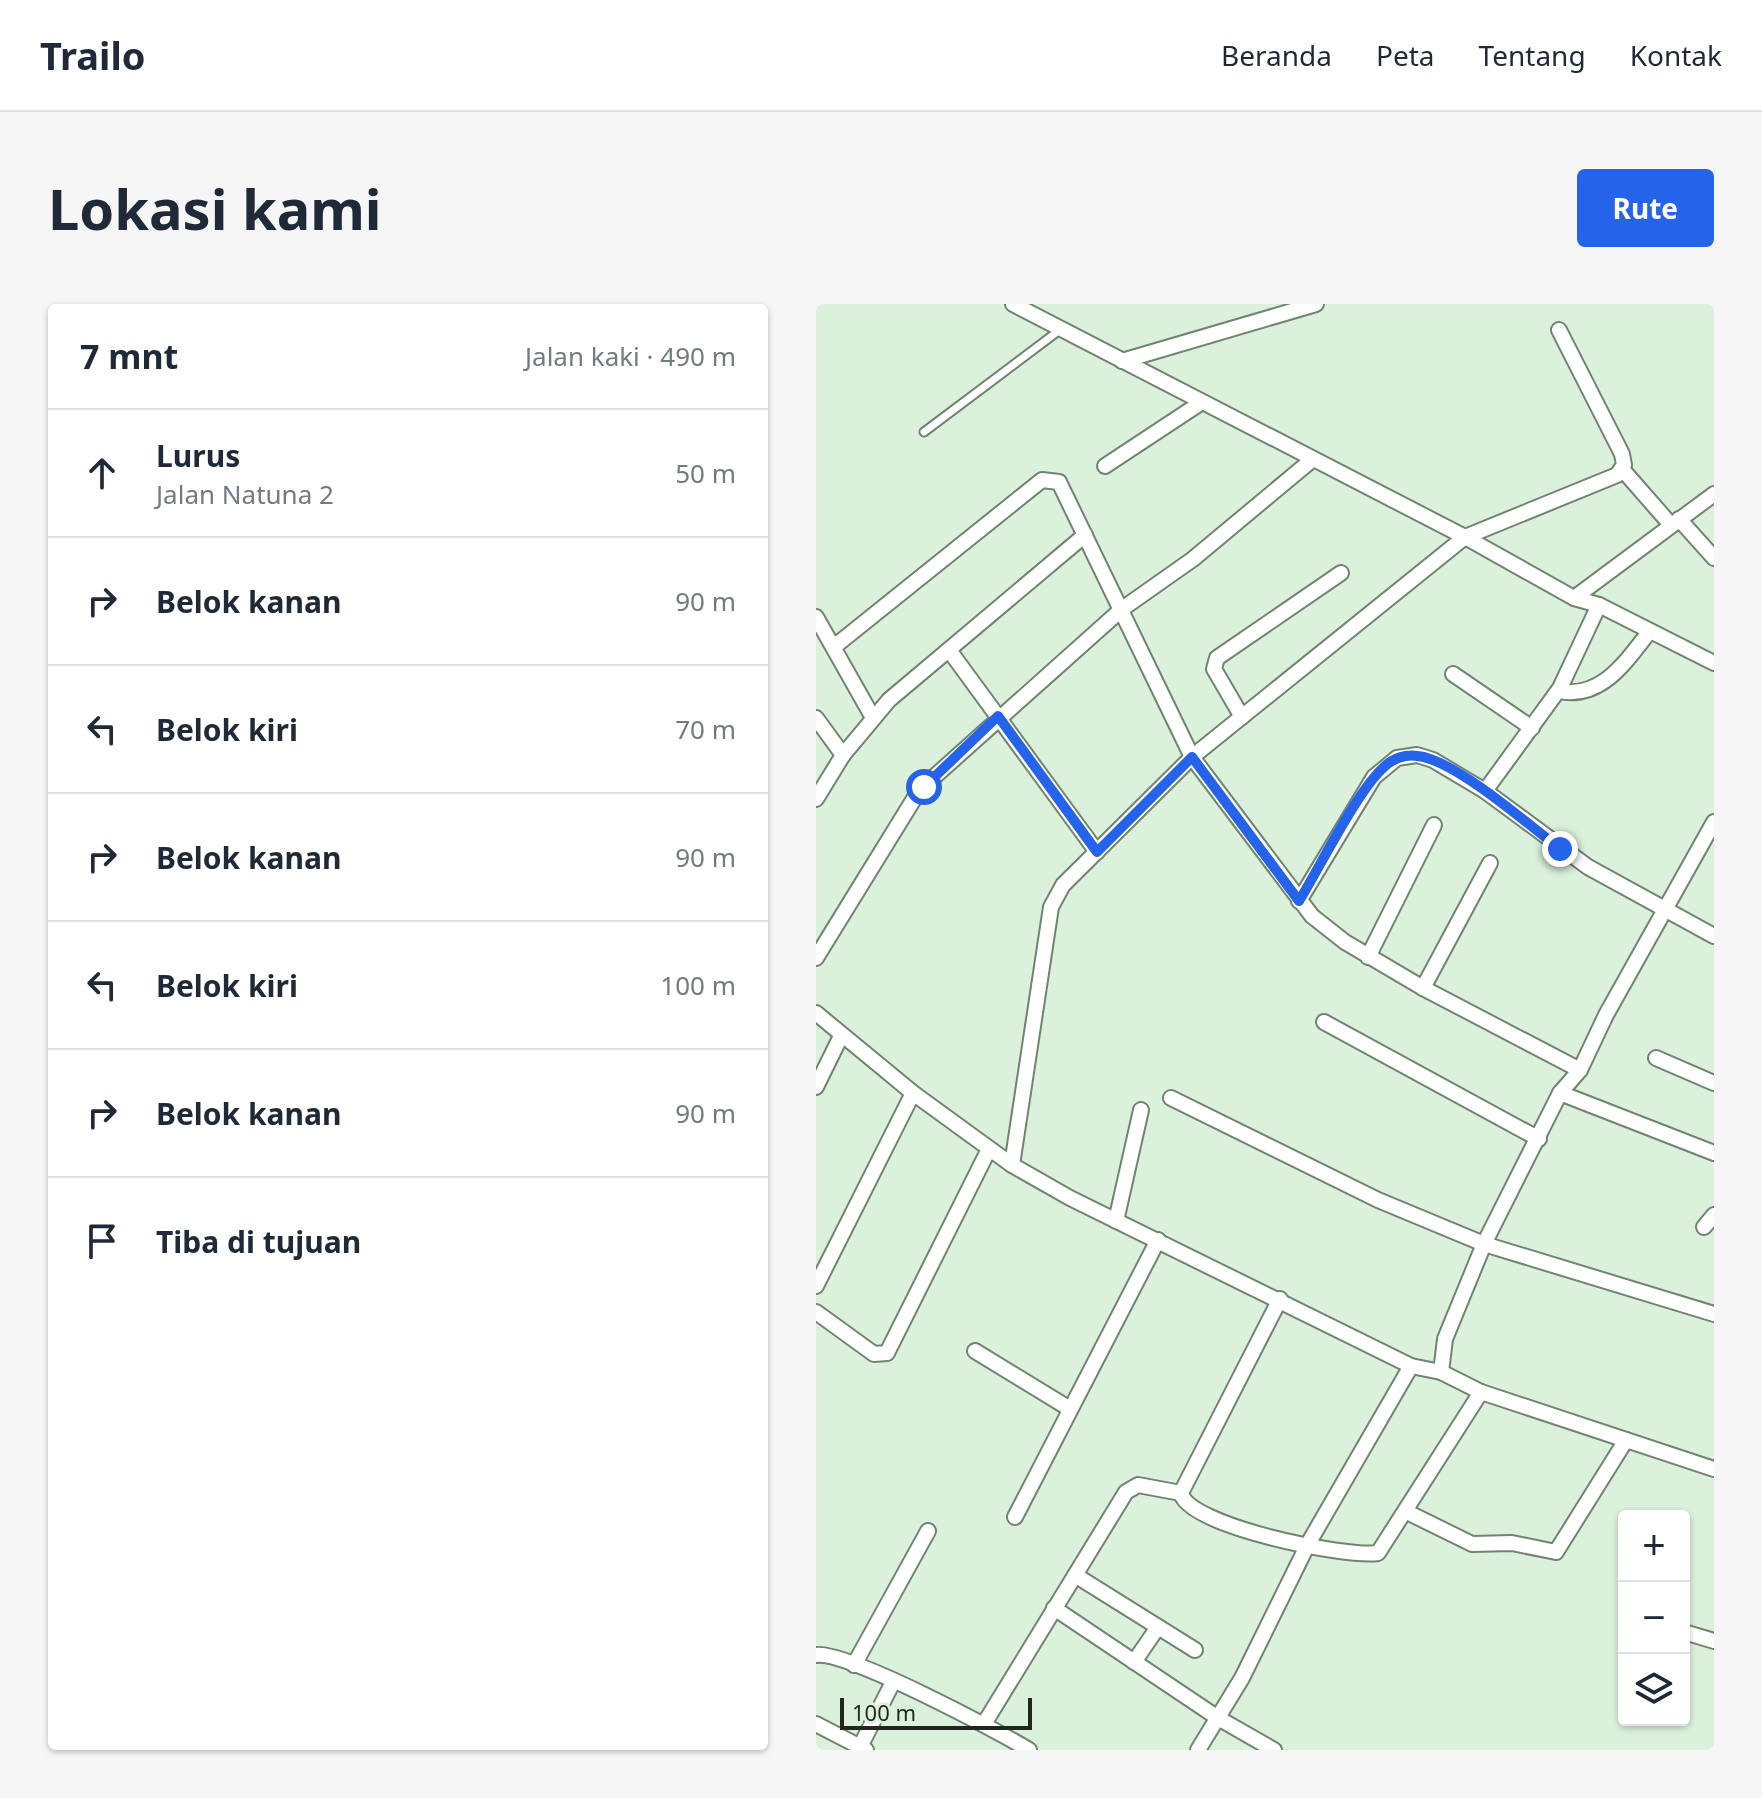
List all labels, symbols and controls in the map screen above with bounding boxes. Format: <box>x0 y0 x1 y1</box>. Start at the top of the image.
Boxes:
text: Trailo <box>40 29 145 81</box>
text: Beranda <box>1221 36 1332 74</box>
text: Peta <box>1376 36 1435 74</box>
text: Tentang <box>1479 36 1586 74</box>
text: Kontak <box>1630 36 1722 74</box>
button: Rute <box>1577 169 1714 247</box>
text: Lokasi kami <box>48 170 382 246</box>
text: 7 mnt <box>80 333 178 379</box>
text: Jalan kaki · 490 m <box>525 338 736 374</box>
text: Lurus <box>156 435 240 476</box>
icon: ahead <box>80 451 124 495</box>
text: 50 m <box>675 455 736 491</box>
text: Jalan Natuna 2 <box>156 476 334 512</box>
icon: right <box>80 579 124 623</box>
text: Belok kanan <box>156 581 342 622</box>
text: 90 m <box>675 583 736 619</box>
icon: left <box>80 707 124 751</box>
text: Belok kiri <box>156 709 298 750</box>
text: 70 m <box>675 711 736 747</box>
route start <box>906 769 942 805</box>
route end <box>1542 831 1578 867</box>
icon: right <box>80 835 124 879</box>
text: Belok kanan <box>156 837 342 878</box>
text: 90 m <box>675 839 736 875</box>
icon: left <box>80 963 124 1007</box>
text: Belok kiri <box>156 965 298 1006</box>
text: 100 m <box>660 967 736 1003</box>
icon: right <box>80 1091 124 1135</box>
text: Belok kanan <box>156 1093 342 1134</box>
text: 90 m <box>675 1095 736 1131</box>
icon: arrive <box>80 1219 124 1263</box>
text: Tiba di tujuan <box>156 1221 361 1262</box>
map controls <box>1618 1510 1690 1726</box>
button: + <box>1618 1510 1690 1582</box>
button: − <box>1618 1582 1690 1654</box>
button: layers <box>1618 1654 1690 1726</box>
scale bar <box>840 1694 1032 1730</box>
text: 100 m <box>852 1697 916 1727</box>

